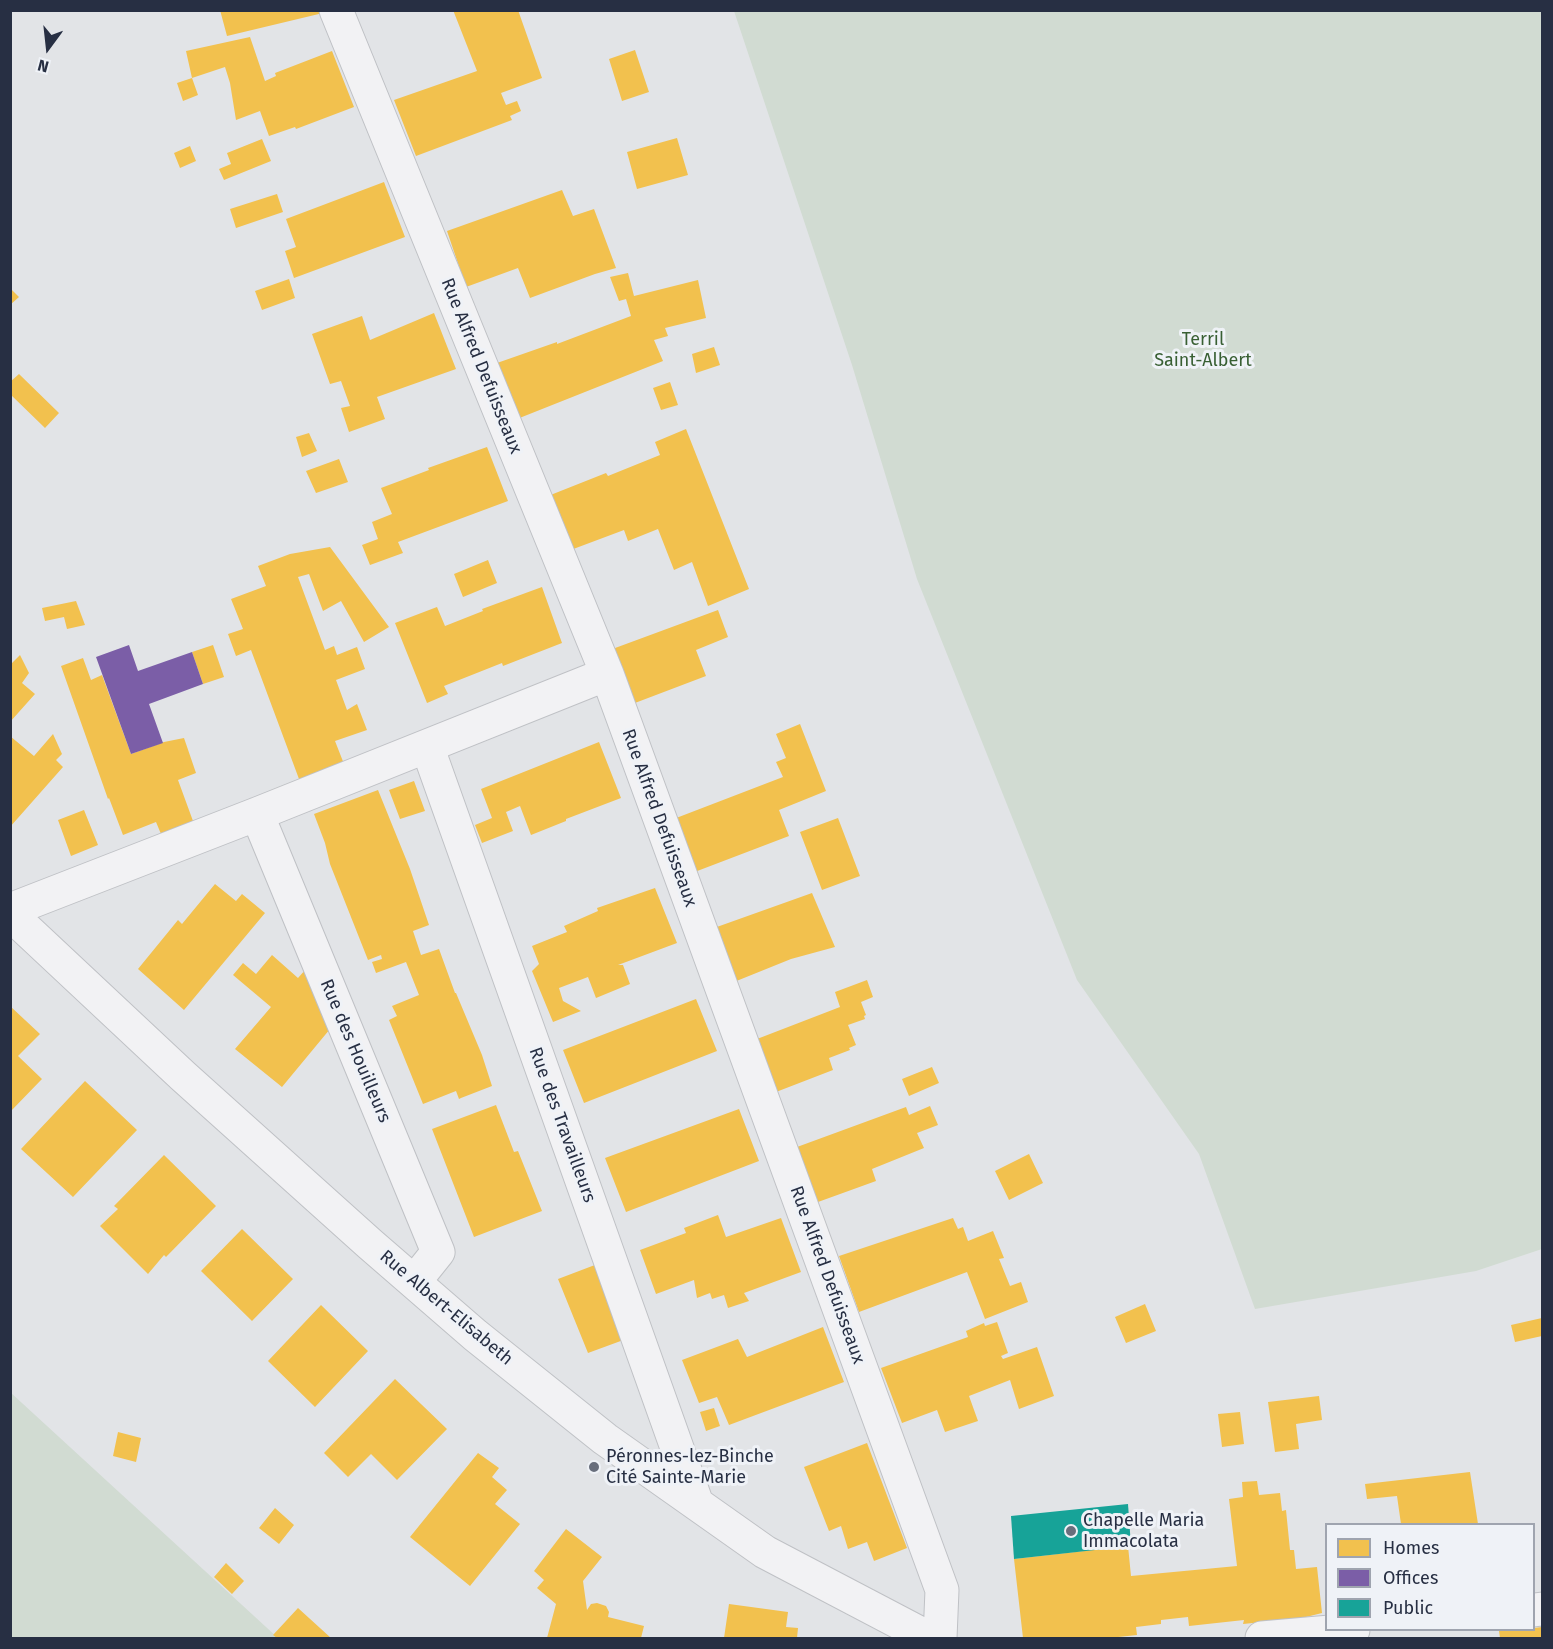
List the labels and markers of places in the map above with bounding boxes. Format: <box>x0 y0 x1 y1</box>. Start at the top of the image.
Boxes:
place label: Péronnes-lez-Binche Cité Sainte-Marie <box>606 1446 774 1488</box>
marker: Péronnes-lez-Binche Cité Sainte-Marie <box>587 1460 601 1474</box>
place label: Chapelle Maria Immacolata <box>1083 1510 1204 1552</box>
marker: Chapelle Maria Immacolata <box>1064 1524 1078 1538</box>

